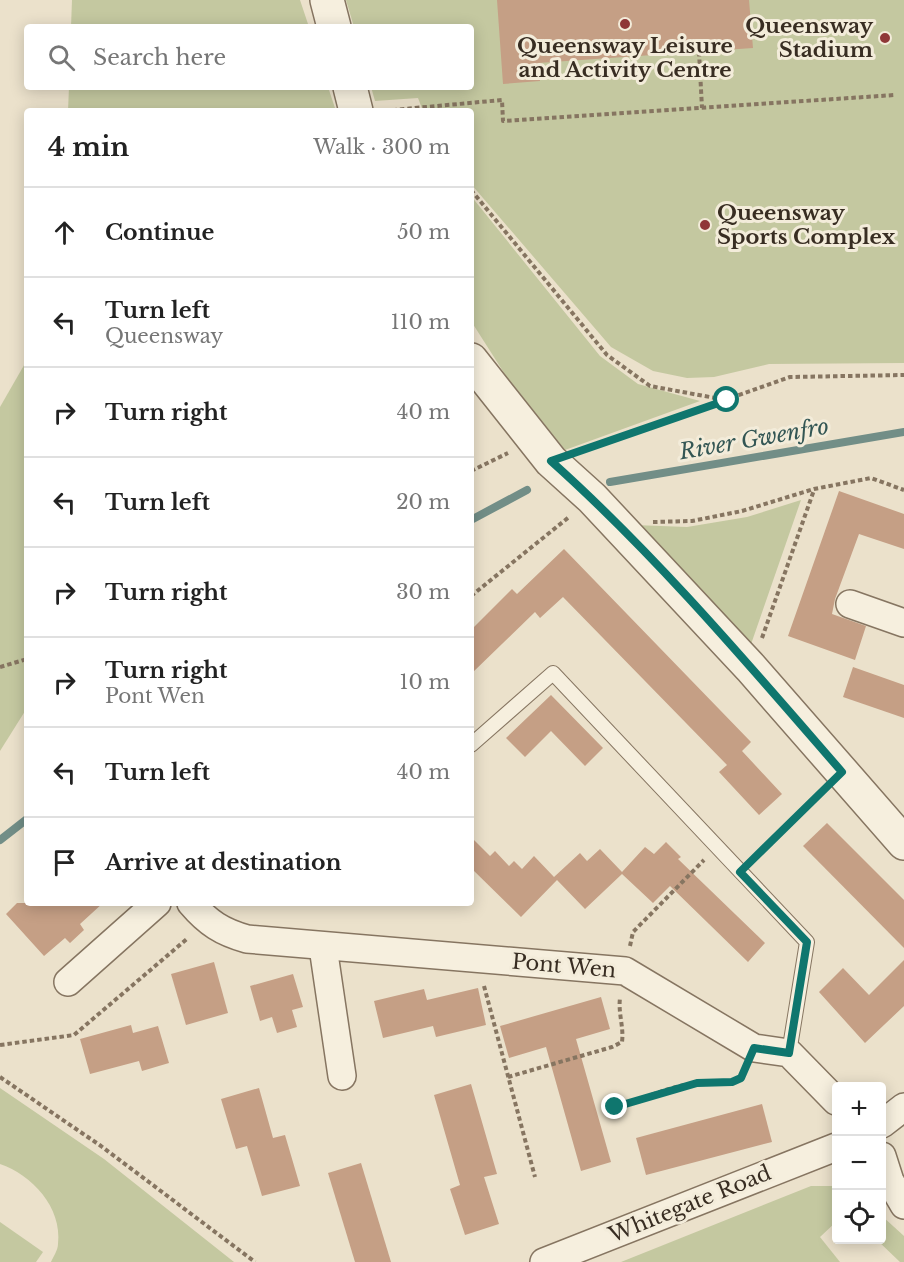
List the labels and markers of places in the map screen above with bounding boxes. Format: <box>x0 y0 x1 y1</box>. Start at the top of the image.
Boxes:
place label: Queensway Stadium <box>745 13 873 63</box>
marker: Queensway Leisure and Activity Centre <box>618 17 632 31</box>
marker: Queensway Stadium <box>878 31 892 45</box>
place label: Queensway Leisure and Activity Centre <box>517 33 733 83</box>
place label: Queensway Sports Complex <box>717 200 896 250</box>
marker: Queensway Sports Complex <box>698 218 712 232</box>

